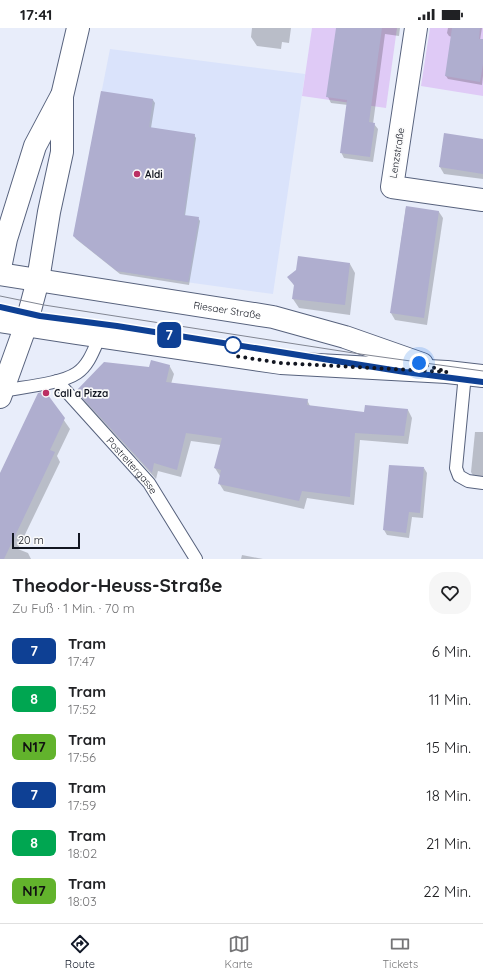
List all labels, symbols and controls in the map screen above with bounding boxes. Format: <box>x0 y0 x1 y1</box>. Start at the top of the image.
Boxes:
text: 17:41 <box>20 5 52 24</box>
street label: Lenzstraße <box>387 126 407 179</box>
place label: Aldi <box>145 168 163 181</box>
marker: Aldi <box>132 169 142 179</box>
street label: Riesaer Straße <box>193 298 262 322</box>
line badge: 7 <box>156 322 182 348</box>
text: 7 <box>165 326 173 344</box>
unlabelled marker <box>224 336 242 354</box>
your location <box>409 353 429 373</box>
place label: Call a Pizza <box>54 387 108 400</box>
marker: Call a Pizza <box>41 388 51 398</box>
street label: Postreitergasse <box>104 434 161 496</box>
scale bar <box>12 531 80 550</box>
text: 20 m <box>18 533 44 547</box>
button: heart <box>429 572 471 614</box>
text: Theodor-Heuss-Straße <box>12 573 222 597</box>
text: Zu Fuß · 1 Min. · 70 m <box>12 600 135 616</box>
text: Tram <box>68 634 106 653</box>
text: 7 <box>30 642 38 660</box>
text: 6 Min. <box>432 642 471 661</box>
text: 17:47 <box>68 653 95 669</box>
text: Tram <box>68 682 106 701</box>
text: 8 <box>30 690 38 708</box>
text: 11 Min. <box>429 690 471 709</box>
text: 17:52 <box>68 701 96 717</box>
text: Tram <box>68 730 106 749</box>
text: N17 <box>22 738 46 756</box>
text: 15 Min. <box>426 738 471 757</box>
text: 17:56 <box>68 749 96 765</box>
text: Tram <box>68 778 106 797</box>
text: 7 <box>30 786 38 804</box>
text: 18 Min. <box>426 786 471 805</box>
text: 17:59 <box>68 797 96 813</box>
text: Tram <box>68 826 106 845</box>
text: 8 <box>30 834 38 852</box>
text: 21 Min. <box>426 834 471 853</box>
text: 18:02 <box>68 845 97 861</box>
text: Tram <box>68 874 106 893</box>
text: N17 <box>22 882 46 900</box>
text: 22 Min. <box>423 882 471 901</box>
text: 18:03 <box>68 893 97 909</box>
tab: Route <box>65 933 95 971</box>
tab: Karte <box>225 933 253 971</box>
tab: Tickets <box>382 933 418 971</box>

